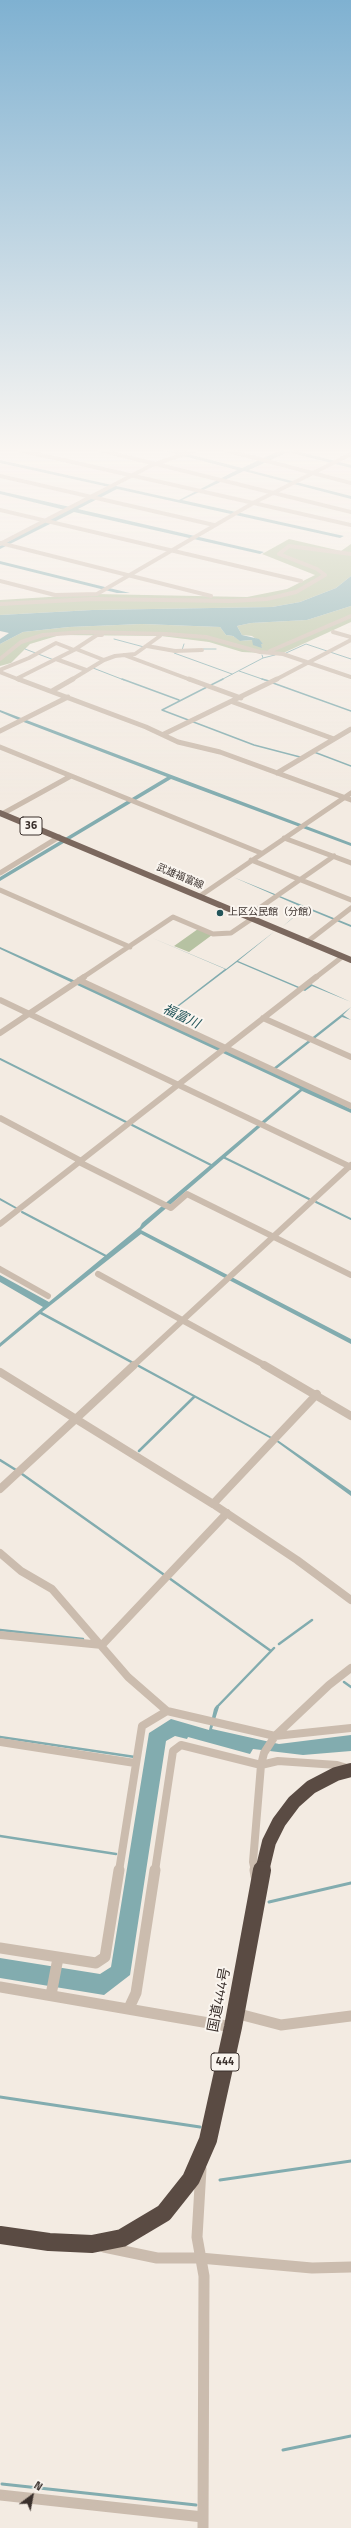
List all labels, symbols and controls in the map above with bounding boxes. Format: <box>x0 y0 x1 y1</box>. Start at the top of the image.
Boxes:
road number: 36 <box>20 817 42 835</box>
street label: 武雄福富線 <box>155 862 205 892</box>
place label: 上区公民館（分館） <box>228 907 318 919</box>
marker: 上区公民館（分館） <box>215 908 225 918</box>
water label: 福富川 <box>160 1002 202 1032</box>
street label: 国道444号 <box>206 1966 234 2034</box>
road number: 444 <box>211 2053 239 2071</box>
north arrow <box>12 2476 52 2516</box>
text: N <box>31 2477 46 2495</box>

